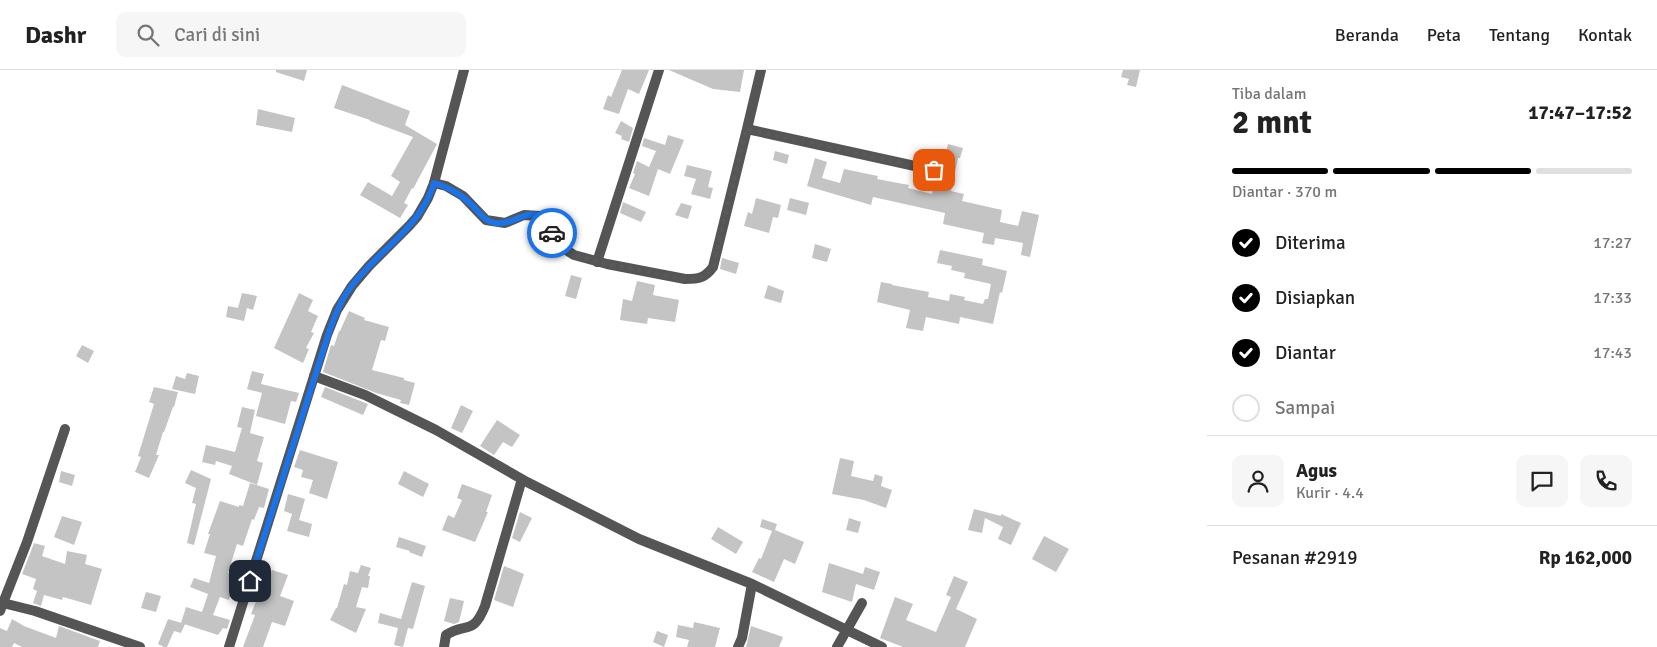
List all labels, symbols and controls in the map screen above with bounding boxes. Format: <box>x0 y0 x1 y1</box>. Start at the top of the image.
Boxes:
search box <box>116 12 466 57</box>
text: Dashr <box>25 20 86 50</box>
icon: search <box>134 21 162 49</box>
text: Cari di sini <box>174 23 260 47</box>
text: Beranda <box>1335 24 1399 46</box>
text: Peta <box>1427 24 1461 46</box>
text: Tentang <box>1489 24 1550 46</box>
text: Kontak <box>1578 24 1632 46</box>
text: Tiba dalam <box>1232 84 1306 104</box>
text: 17:47–17:52 <box>1528 101 1632 125</box>
text: 2 mnt <box>1232 103 1312 142</box>
pin <box>913 149 955 191</box>
icon: bag <box>920 156 948 184</box>
text: Diantar · 370 m <box>1232 182 1337 202</box>
courier <box>527 208 577 258</box>
icon: car <box>538 219 566 247</box>
icon: check <box>1232 229 1260 257</box>
text: Diterima <box>1275 231 1346 255</box>
text: 17:27 <box>1593 233 1632 253</box>
icon: check <box>1232 284 1260 312</box>
text: Disiapkan <box>1275 286 1355 310</box>
text: 17:33 <box>1593 288 1632 308</box>
icon: check <box>1232 339 1260 367</box>
text: Diantar <box>1275 341 1336 365</box>
text: 17:43 <box>1593 343 1632 363</box>
text: Sampai <box>1275 396 1335 420</box>
button: person <box>1232 455 1284 507</box>
button: chat <box>1516 455 1568 507</box>
button: phone <box>1580 455 1632 507</box>
text: Agus <box>1296 459 1337 483</box>
text: Kurir · 4.4 <box>1296 483 1364 503</box>
text: Pesanan #2919 <box>1232 546 1358 570</box>
text: Rp 162,000 <box>1539 546 1632 570</box>
pin <box>229 560 271 602</box>
icon: home <box>236 567 264 595</box>

